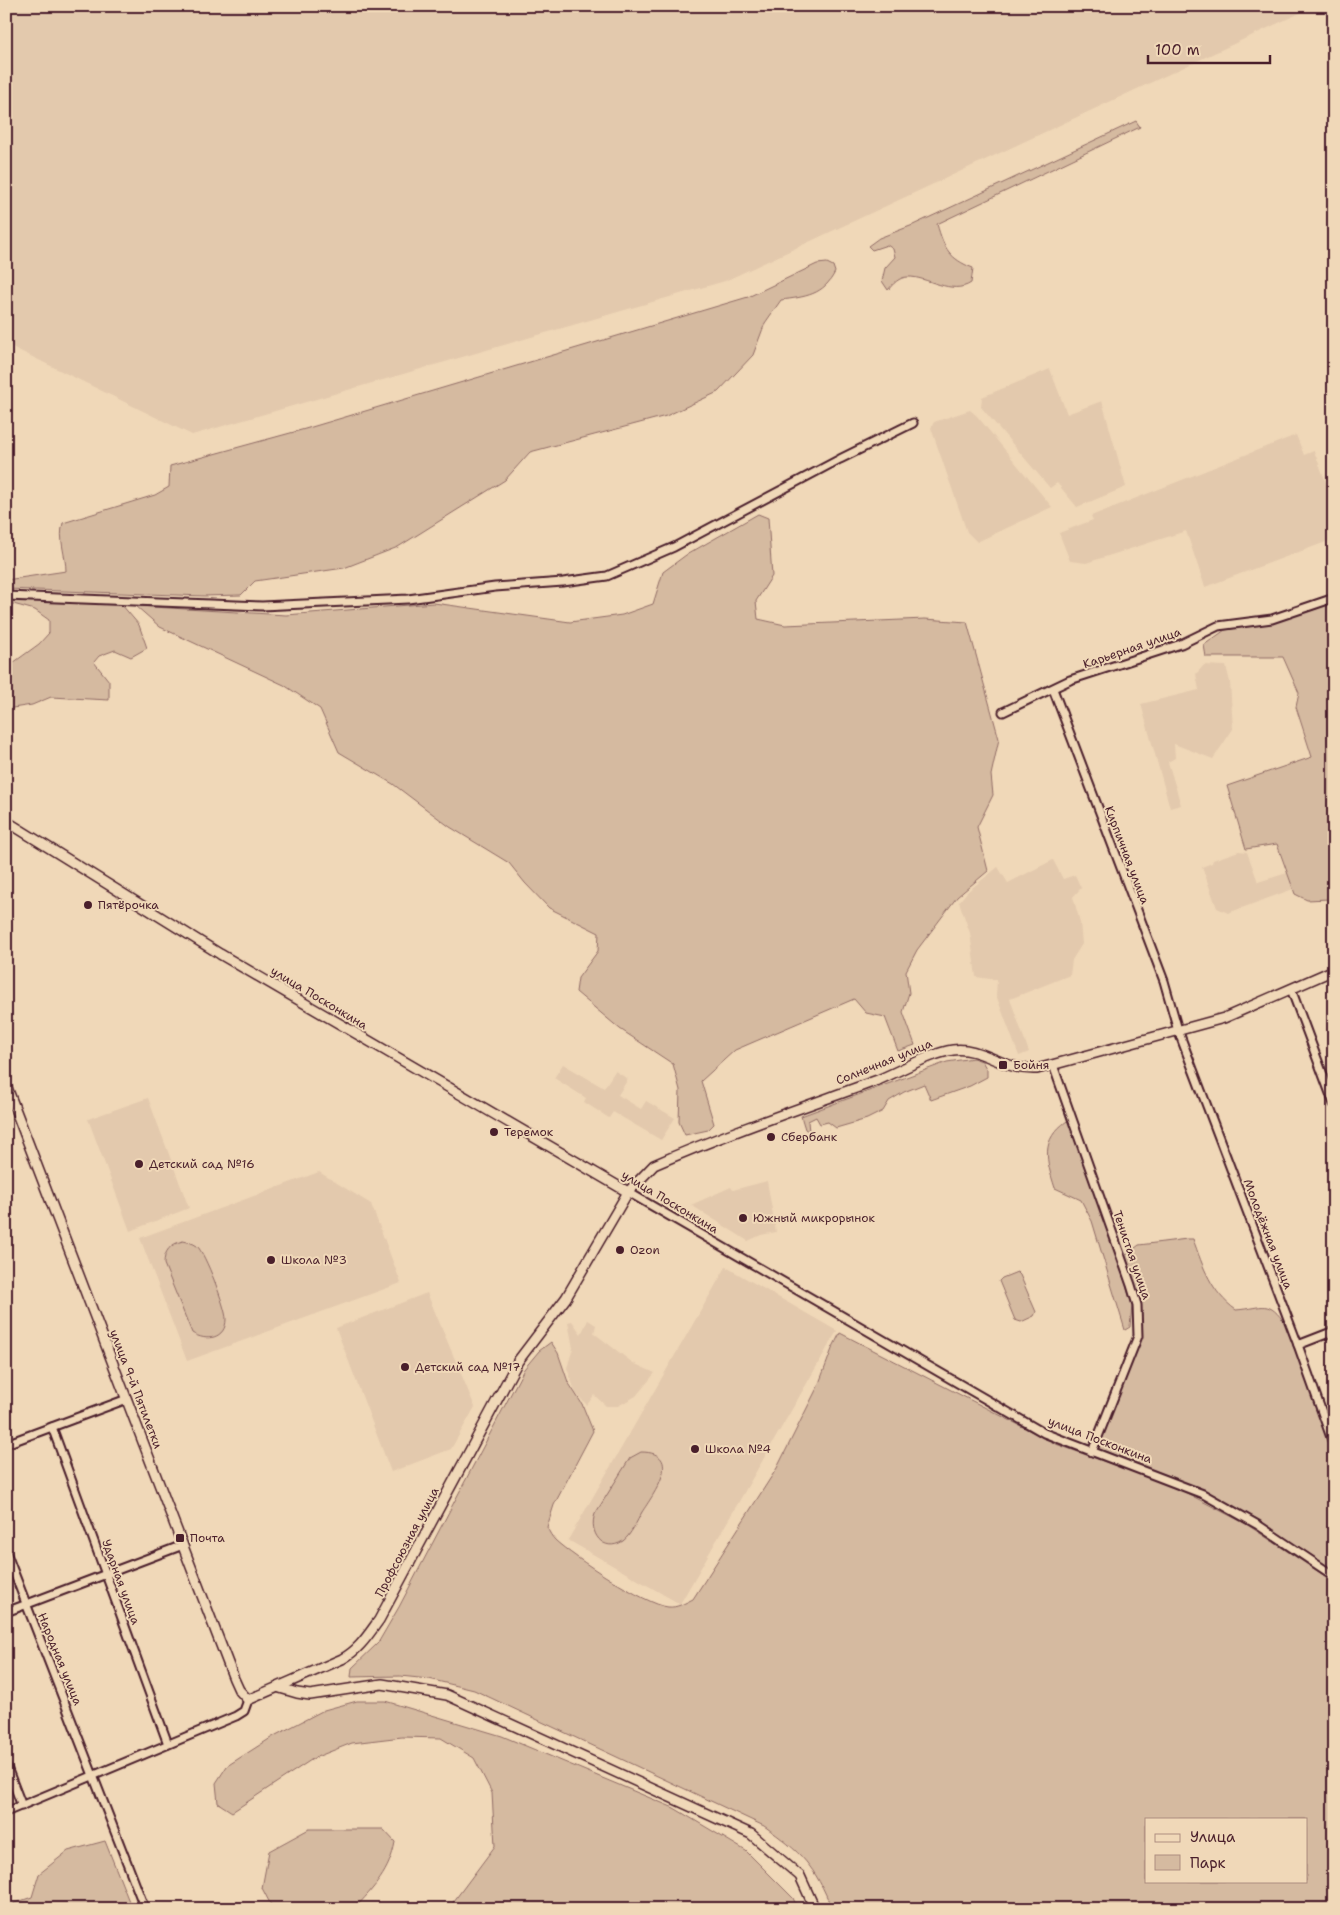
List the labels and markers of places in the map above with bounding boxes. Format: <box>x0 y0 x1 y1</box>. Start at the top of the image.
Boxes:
place label: Пятёрочка <box>98 897 159 913</box>
marker: Пятёрочка <box>82 899 94 911</box>
place label: Бойня <box>1013 1057 1049 1073</box>
marker: Бойня <box>997 1059 1009 1071</box>
place label: Теремок <box>504 1124 554 1140</box>
marker: Теремок <box>488 1126 500 1138</box>
place label: Сбербанк <box>781 1129 838 1145</box>
marker: Сбербанк <box>765 1131 777 1143</box>
place label: Детский сад №16 <box>149 1156 255 1172</box>
marker: Детский сад №16 <box>133 1158 145 1170</box>
place label: Южный микрорынок <box>753 1210 876 1226</box>
marker: Южный микрорынок <box>737 1212 749 1224</box>
place label: Ozon <box>630 1242 660 1258</box>
marker: Ozon <box>614 1244 626 1256</box>
place label: Школа №3 <box>281 1252 347 1268</box>
marker: Школа №3 <box>265 1254 277 1266</box>
place label: Детский сад №17 <box>415 1359 520 1375</box>
marker: Детский сад №17 <box>399 1361 411 1373</box>
place label: Школа №4 <box>705 1441 771 1457</box>
marker: Школа №4 <box>689 1443 701 1455</box>
place label: Почта <box>190 1530 225 1546</box>
marker: Почта <box>174 1532 186 1544</box>

